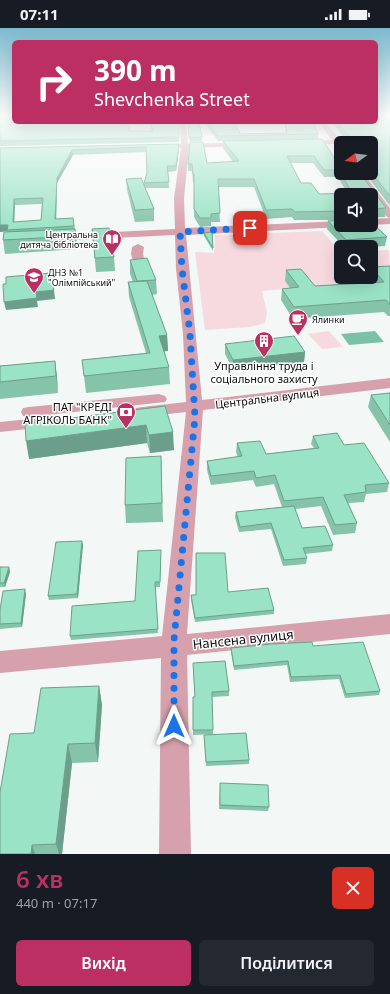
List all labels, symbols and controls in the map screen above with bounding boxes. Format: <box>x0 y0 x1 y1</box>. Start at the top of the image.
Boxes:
text: 07:11 <box>20 4 59 24</box>
text: 390 m <box>94 51 177 89</box>
icon: right <box>28 56 80 108</box>
text: Shevchenka Street <box>94 87 250 111</box>
north arrow <box>334 136 378 180</box>
map controls <box>334 136 378 284</box>
button: sound <box>334 188 378 232</box>
pin <box>233 211 267 245</box>
icon: arrive <box>239 217 261 239</box>
place label: Центральна дитяча бібліотека <box>20 228 98 251</box>
library icon: Центральна дитяча бібліотека <box>101 228 123 256</box>
button: search <box>334 240 378 284</box>
school or university icon: ДНЗ №1 "Олімпійський" <box>23 266 45 294</box>
place label: ДНЗ №1 "Олімпійський" <box>48 266 116 289</box>
cafe icon: Ялинки <box>287 308 309 336</box>
place label: Ялинки <box>312 313 345 326</box>
building icon: Управління труда і соціального захисту <box>253 330 275 358</box>
place label: Управління труда і соціального захисту <box>210 358 318 386</box>
street label: Центральна вулиця <box>214 384 320 412</box>
place label: ПАТ "КРЕДI АГРIКОЛЬ БАНК" <box>23 399 112 427</box>
bank icon: ПАТ "КРЕДI АГРIКОЛЬ БАНК" <box>115 401 137 429</box>
street label: Нансена вулиця <box>192 625 294 653</box>
position arrow <box>153 705 195 747</box>
text: 6 хв <box>16 862 63 895</box>
button: close <box>332 867 374 909</box>
text: 440 m · 07:17 <box>16 894 97 912</box>
button: Вихід <box>16 940 191 986</box>
button: Поділитися <box>199 940 374 986</box>

